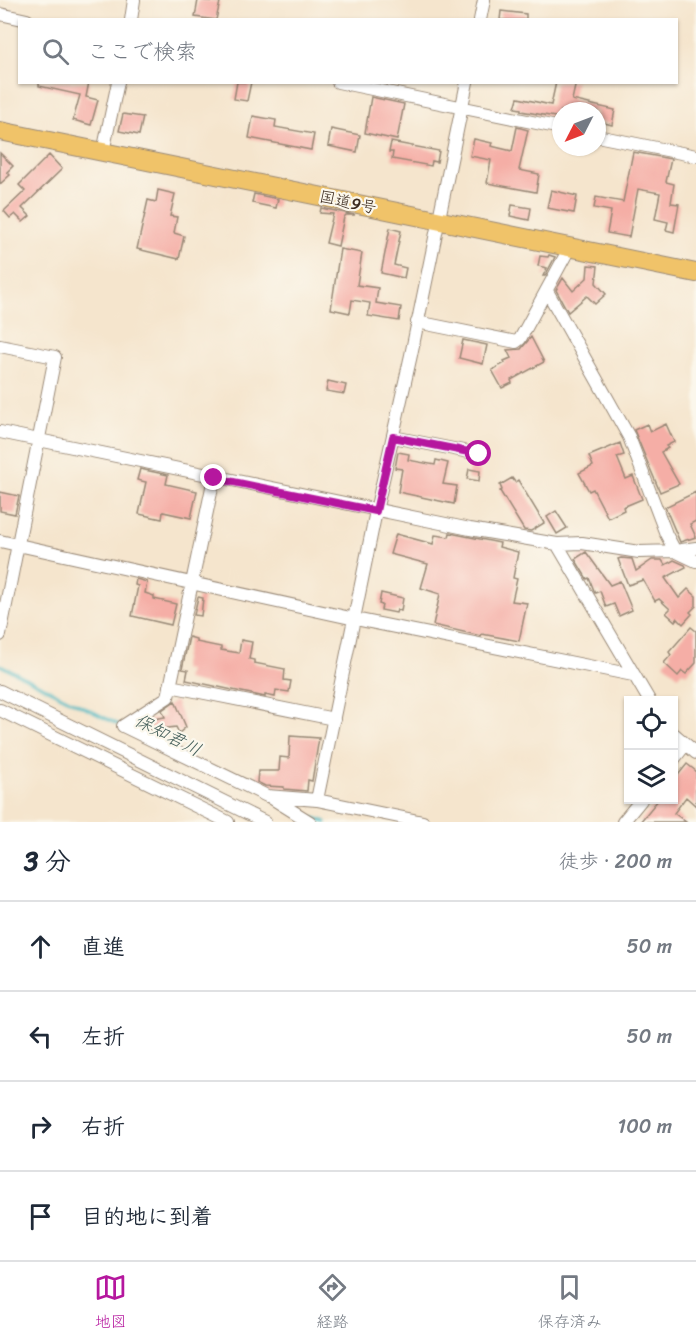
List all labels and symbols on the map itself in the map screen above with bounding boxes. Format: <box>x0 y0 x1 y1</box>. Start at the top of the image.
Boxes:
north arrow <box>552 102 606 156</box>
street label: 国道9号 <box>317 182 379 222</box>
route start <box>465 440 491 466</box>
route end <box>200 464 226 490</box>
water label: 保知君川 <box>129 704 207 766</box>

